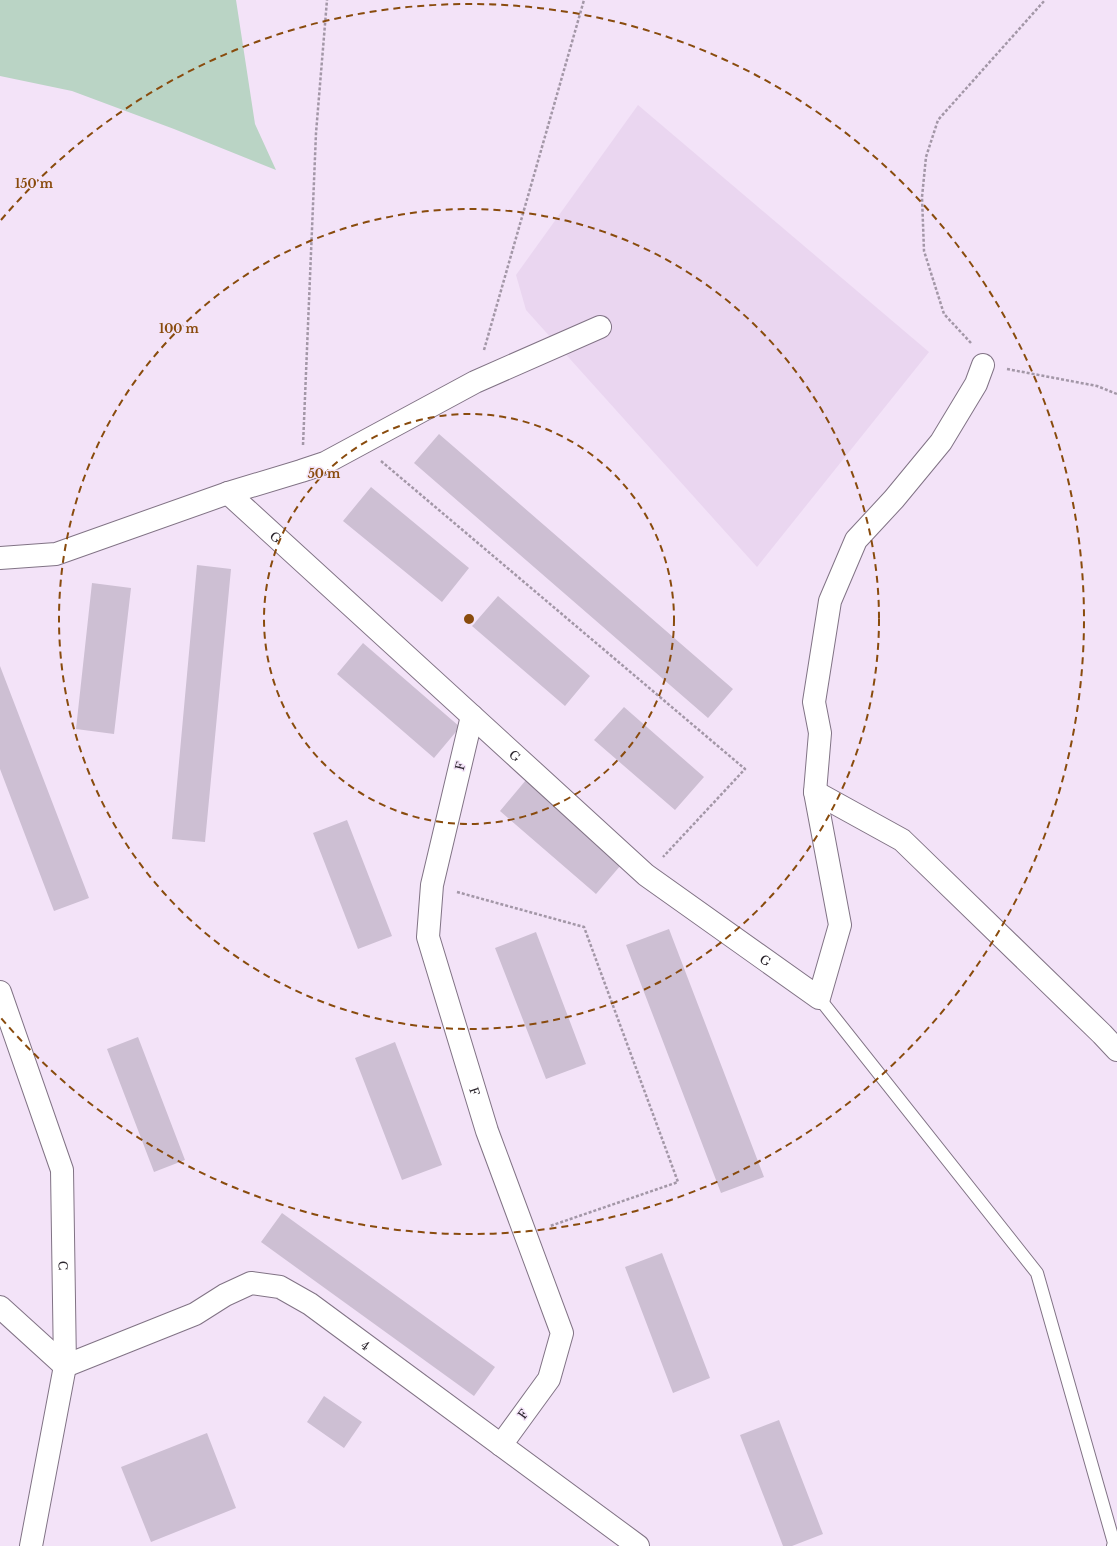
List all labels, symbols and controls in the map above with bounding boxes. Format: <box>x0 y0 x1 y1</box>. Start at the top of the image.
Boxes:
text: 150 m <box>15 176 54 191</box>
text: 100 m <box>159 321 200 336</box>
text: 50 m <box>308 466 341 481</box>
street label: G <box>267 528 285 546</box>
centre of rings <box>462 612 476 626</box>
street label: G <box>506 746 524 765</box>
street label: F <box>452 760 468 772</box>
street label: G <box>757 951 775 969</box>
street label: F <box>467 1085 483 1097</box>
street label: C <box>56 1261 71 1270</box>
street label: 4 <box>358 1337 373 1353</box>
street label: F <box>515 1406 531 1422</box>

